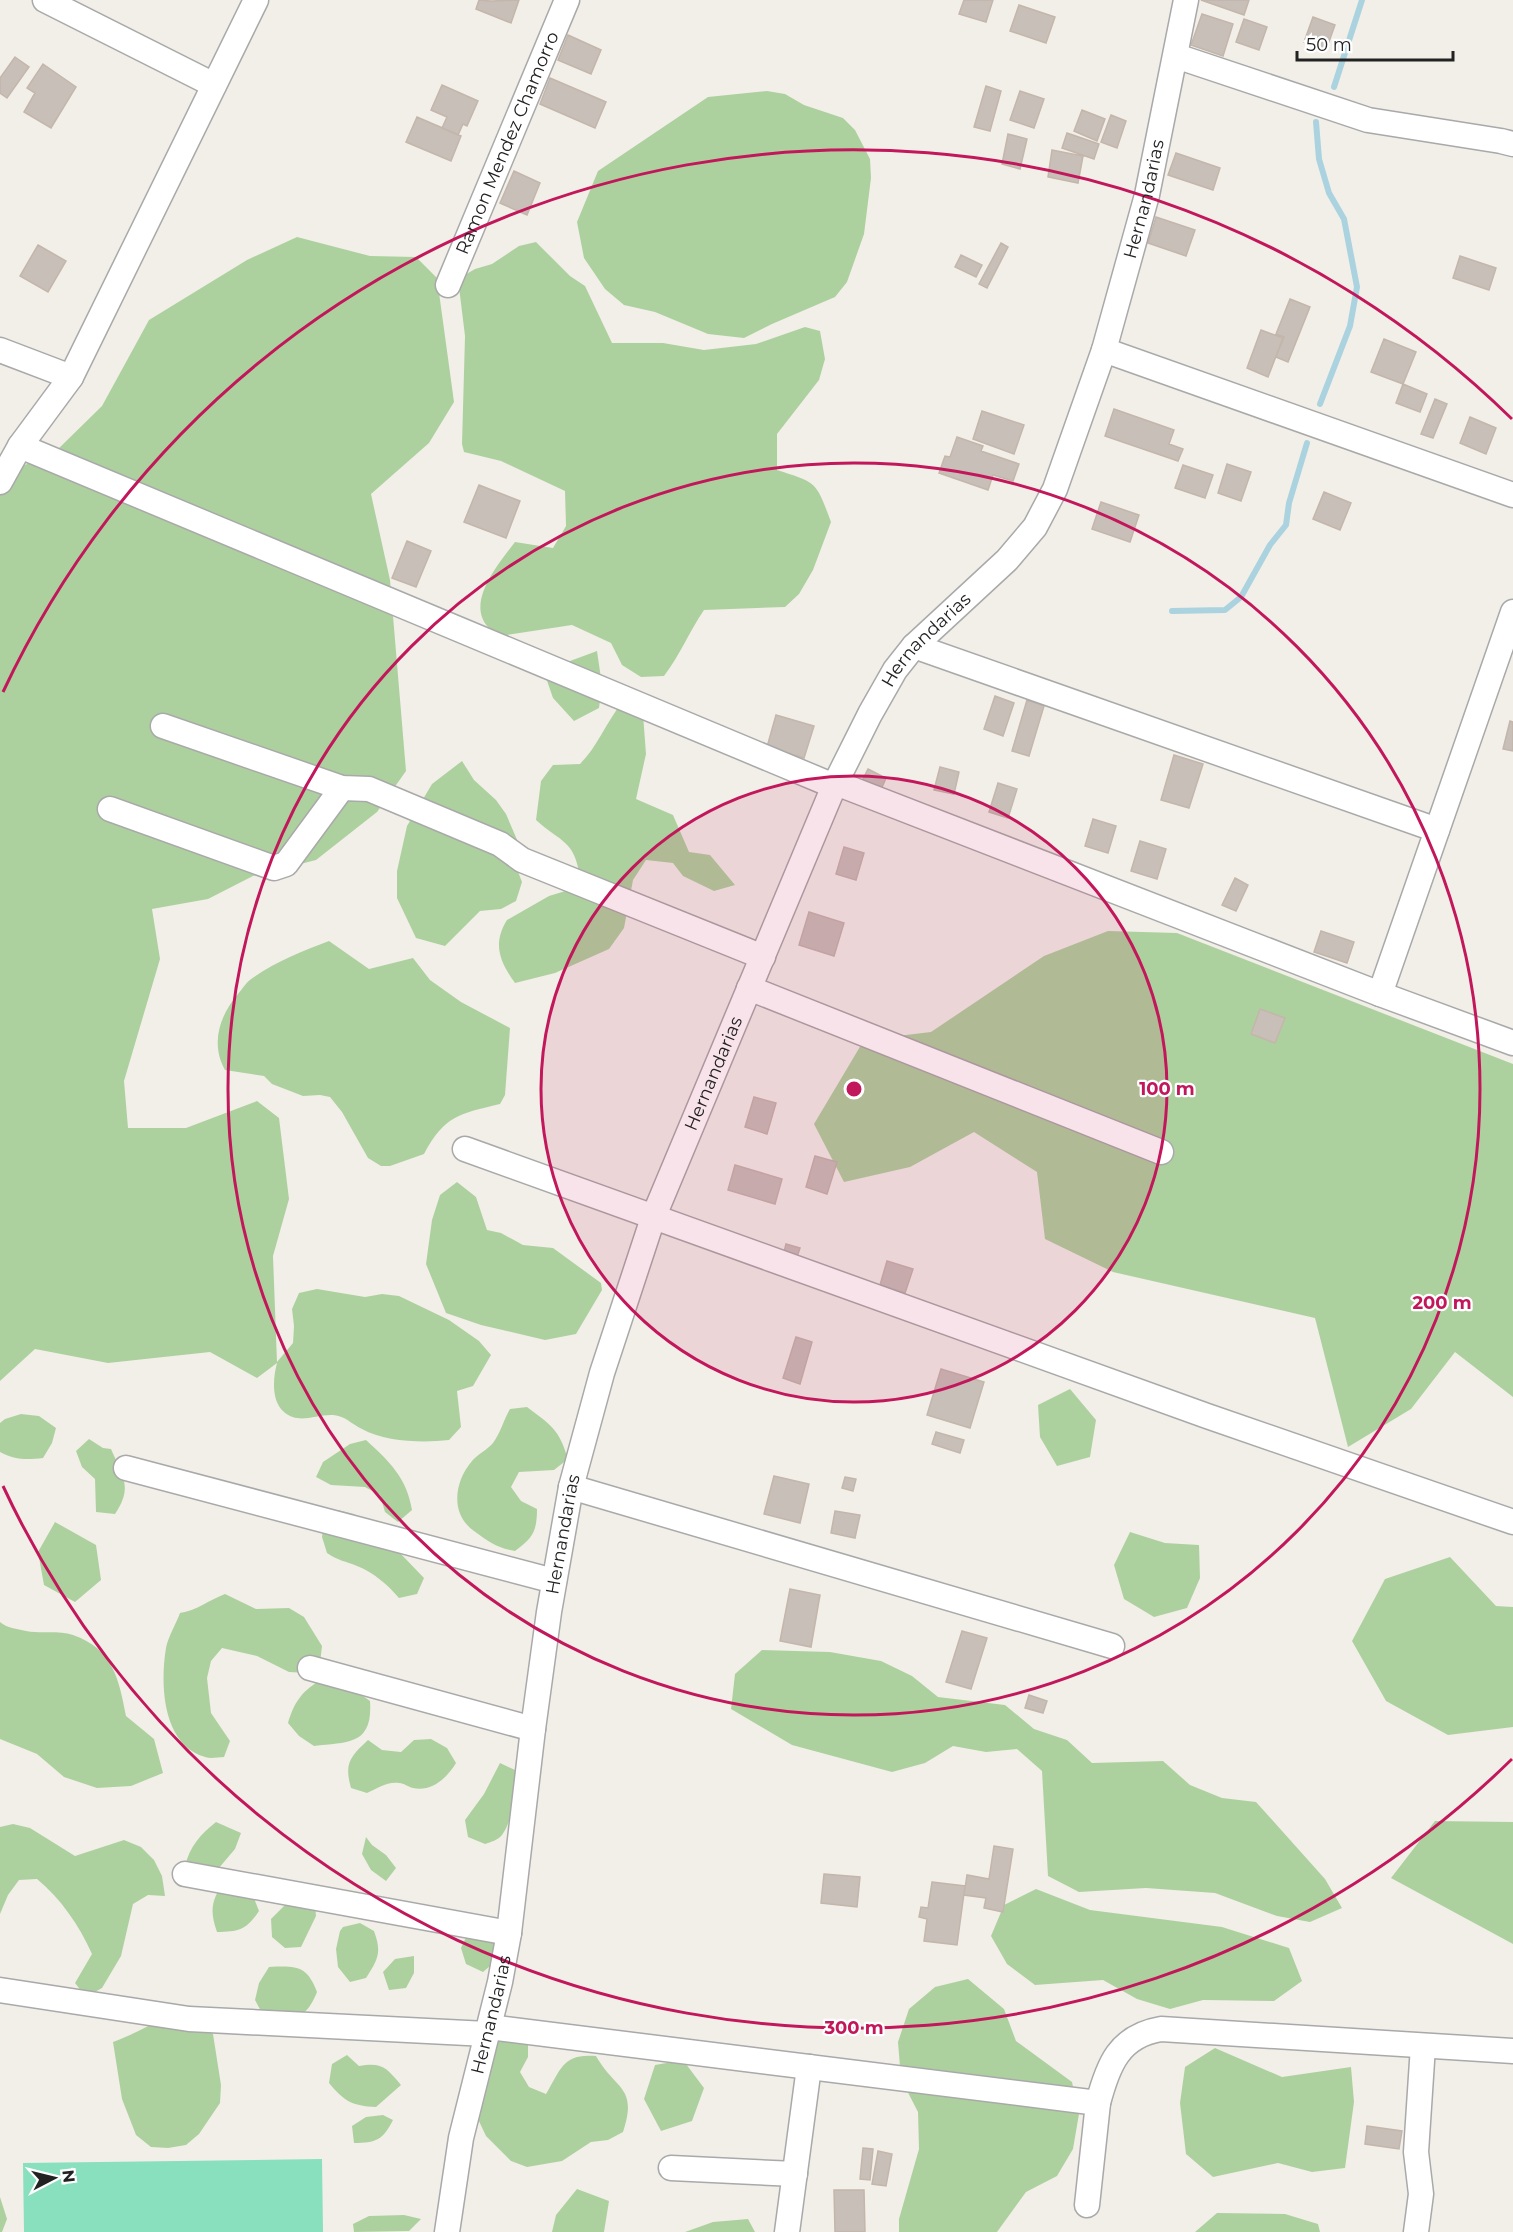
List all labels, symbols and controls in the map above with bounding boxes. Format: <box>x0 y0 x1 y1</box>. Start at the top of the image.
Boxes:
scale bar <box>1297 24 1453 62</box>
street label: Ramon Mendez Chamorro <box>451 28 564 258</box>
text: 50 m <box>1306 34 1352 56</box>
street label: Hernandarias <box>1119 137 1169 261</box>
street label: Hernandarias <box>877 588 976 691</box>
street label: Hernandarias <box>680 1013 747 1134</box>
text: 100 m <box>1139 1078 1195 1100</box>
centre of rings <box>844 1079 864 1099</box>
text: 200 m <box>1412 1292 1472 1314</box>
street label: Hernandarias <box>541 1472 585 1596</box>
street label: Hernandarias <box>466 1953 516 2077</box>
text: 300 m <box>823 2017 884 2039</box>
north arrow <box>24 2148 84 2208</box>
text: N <box>58 2169 79 2184</box>

